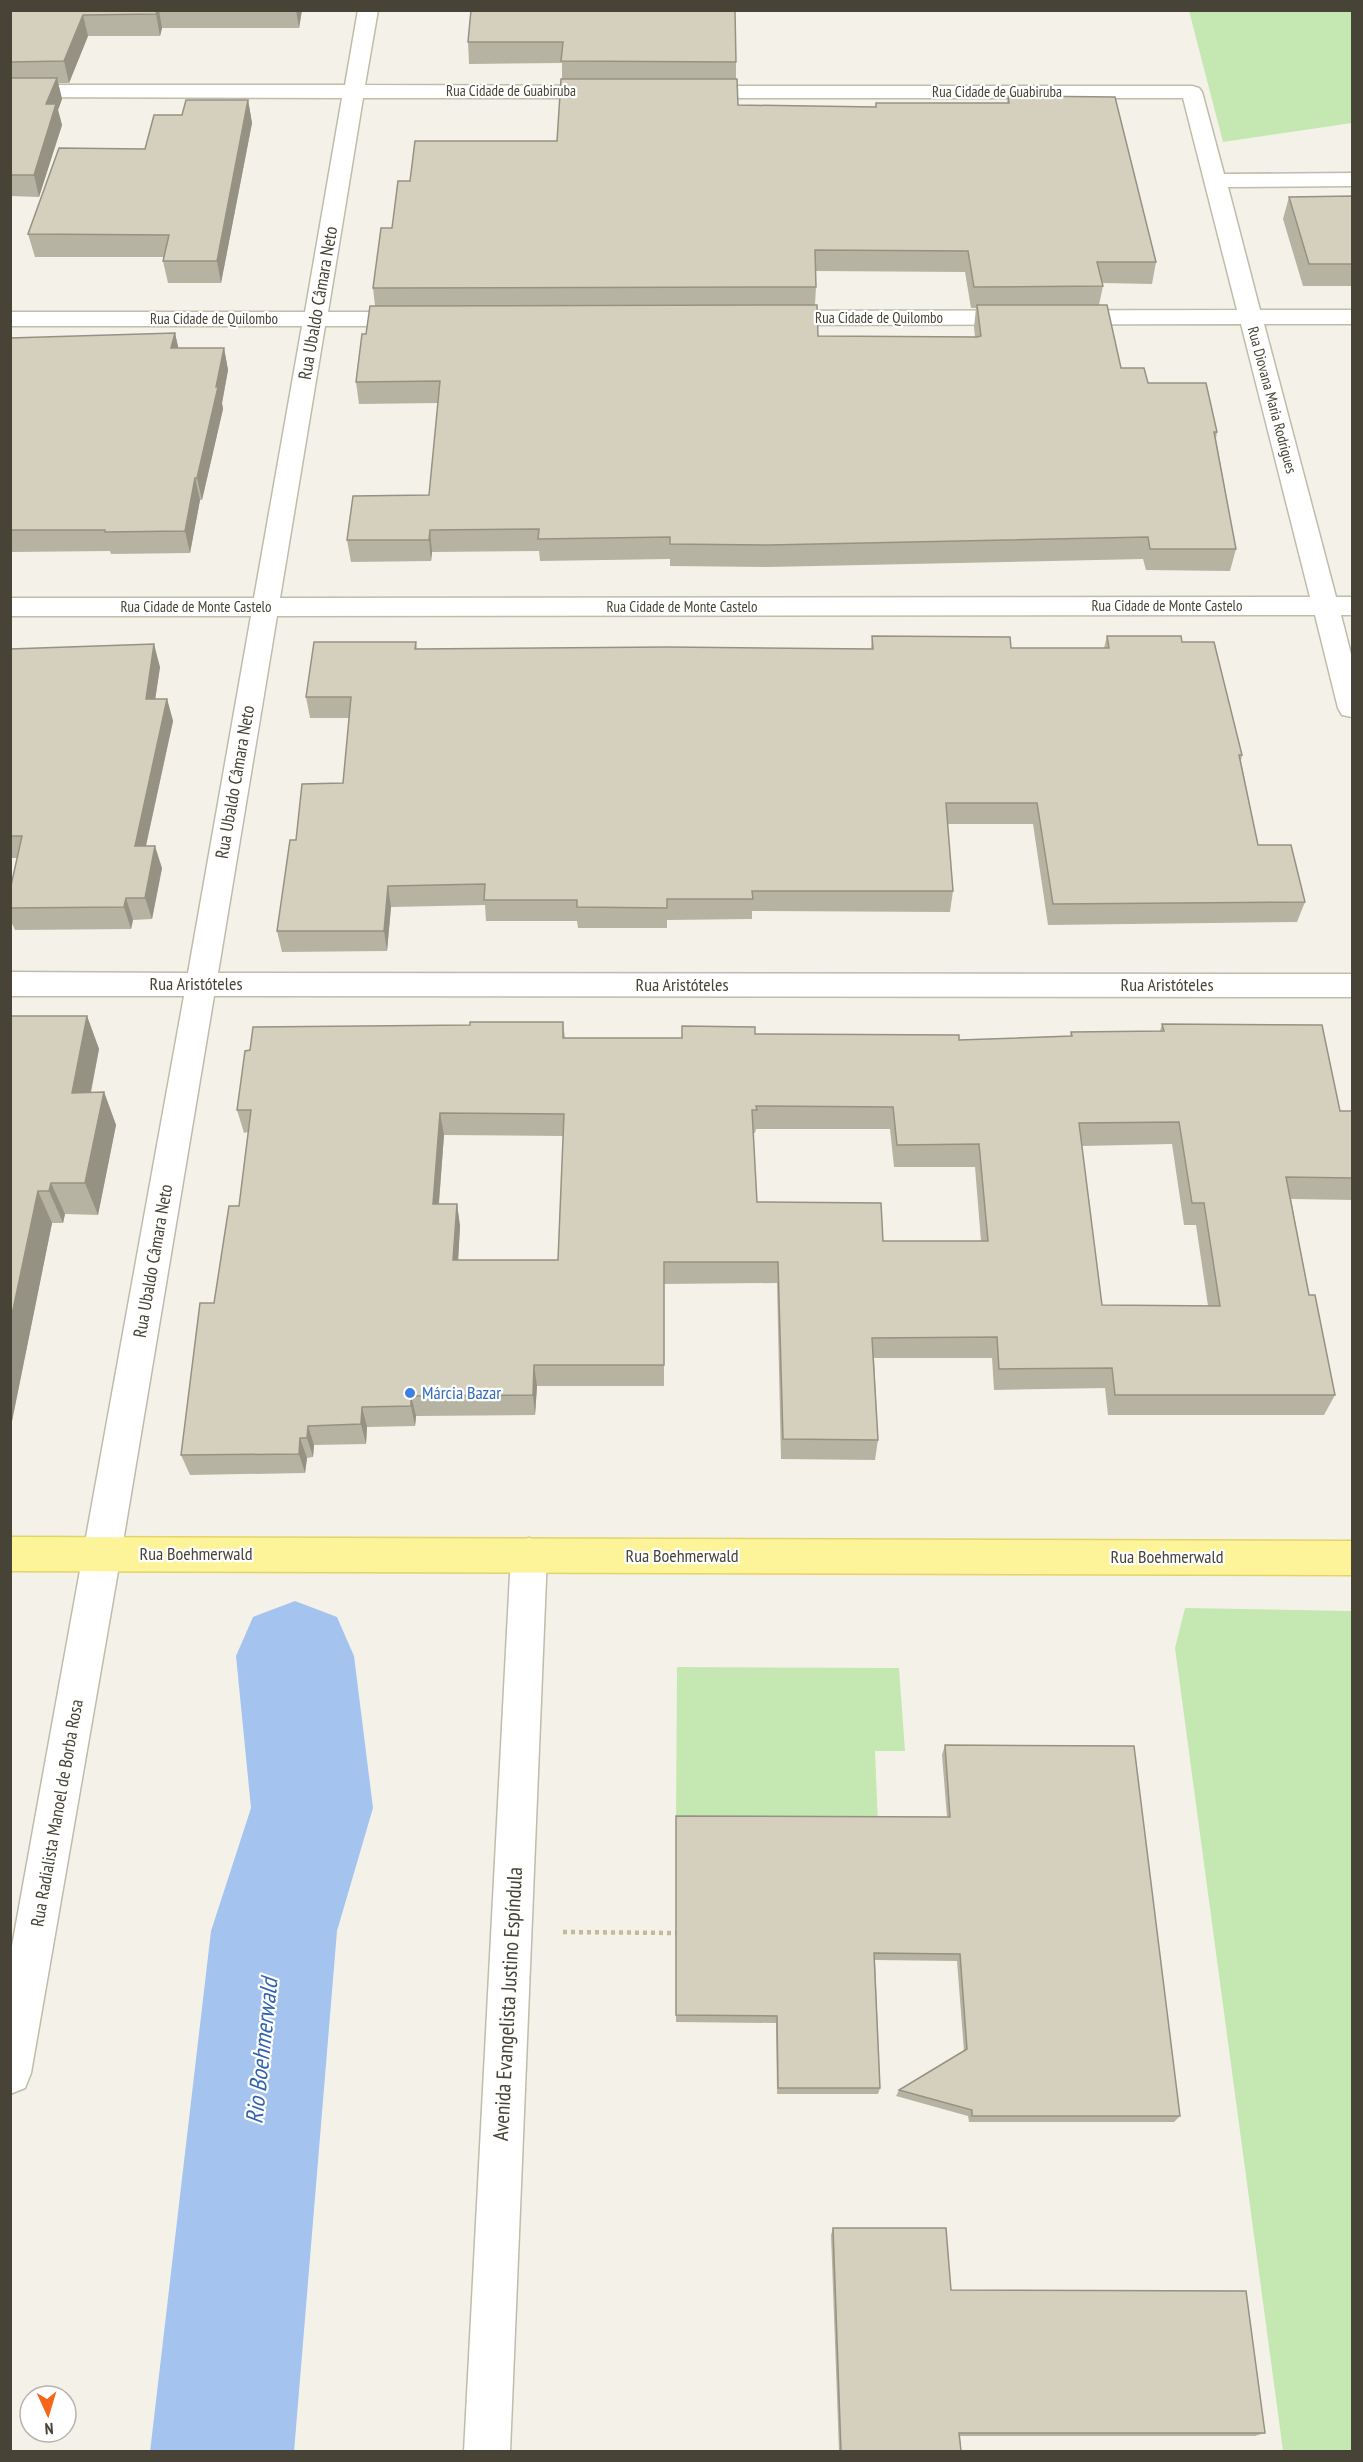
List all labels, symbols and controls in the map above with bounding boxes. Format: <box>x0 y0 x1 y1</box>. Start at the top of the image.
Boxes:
street label: Rua Cidade de Guabiruba <box>446 81 576 100</box>
street label: Rua Cidade de Guabiruba <box>932 82 1062 101</box>
street label: Rua Ubaldo Câmara Neto <box>293 224 342 381</box>
street label: Rua Cidade de Quilombo <box>815 308 943 327</box>
street label: Rua Cidade de Quilombo <box>150 309 278 328</box>
street label: Rua Diovana Maria Rodrigues <box>1244 324 1301 475</box>
street label: Rua Cidade de Monte Castelo <box>1091 596 1243 615</box>
street label: Rua Cidade de Monte Castelo <box>120 597 272 616</box>
street label: Rua Cidade de Monte Castelo <box>606 597 758 616</box>
street label: Rua Ubaldo Câmara Neto <box>210 703 259 860</box>
street label: Rua Aristóteles <box>150 972 242 995</box>
street label: Rua Aristóteles <box>636 973 728 996</box>
street label: Rua Aristóteles <box>1121 973 1213 996</box>
street label: Rua Ubaldo Câmara Neto <box>128 1182 177 1339</box>
place label: Márcia Bazar <box>422 1381 501 1404</box>
marker: Márcia Bazar <box>403 1386 417 1400</box>
street label: Rua Boehmerwald <box>140 1542 252 1565</box>
street label: Rua Boehmerwald <box>626 1544 738 1567</box>
street label: Rua Boehmerwald <box>1111 1545 1223 1568</box>
street label: Rua Radialista Manoel de Borba Rosa <box>25 1698 88 1928</box>
street label: Avenida Evangelista Justino Espíndula <box>487 1866 528 2142</box>
water label: Rio Boehmerwald <box>238 1973 285 2125</box>
north arrow <box>18 2384 78 2444</box>
text: N <box>44 2419 54 2439</box>

